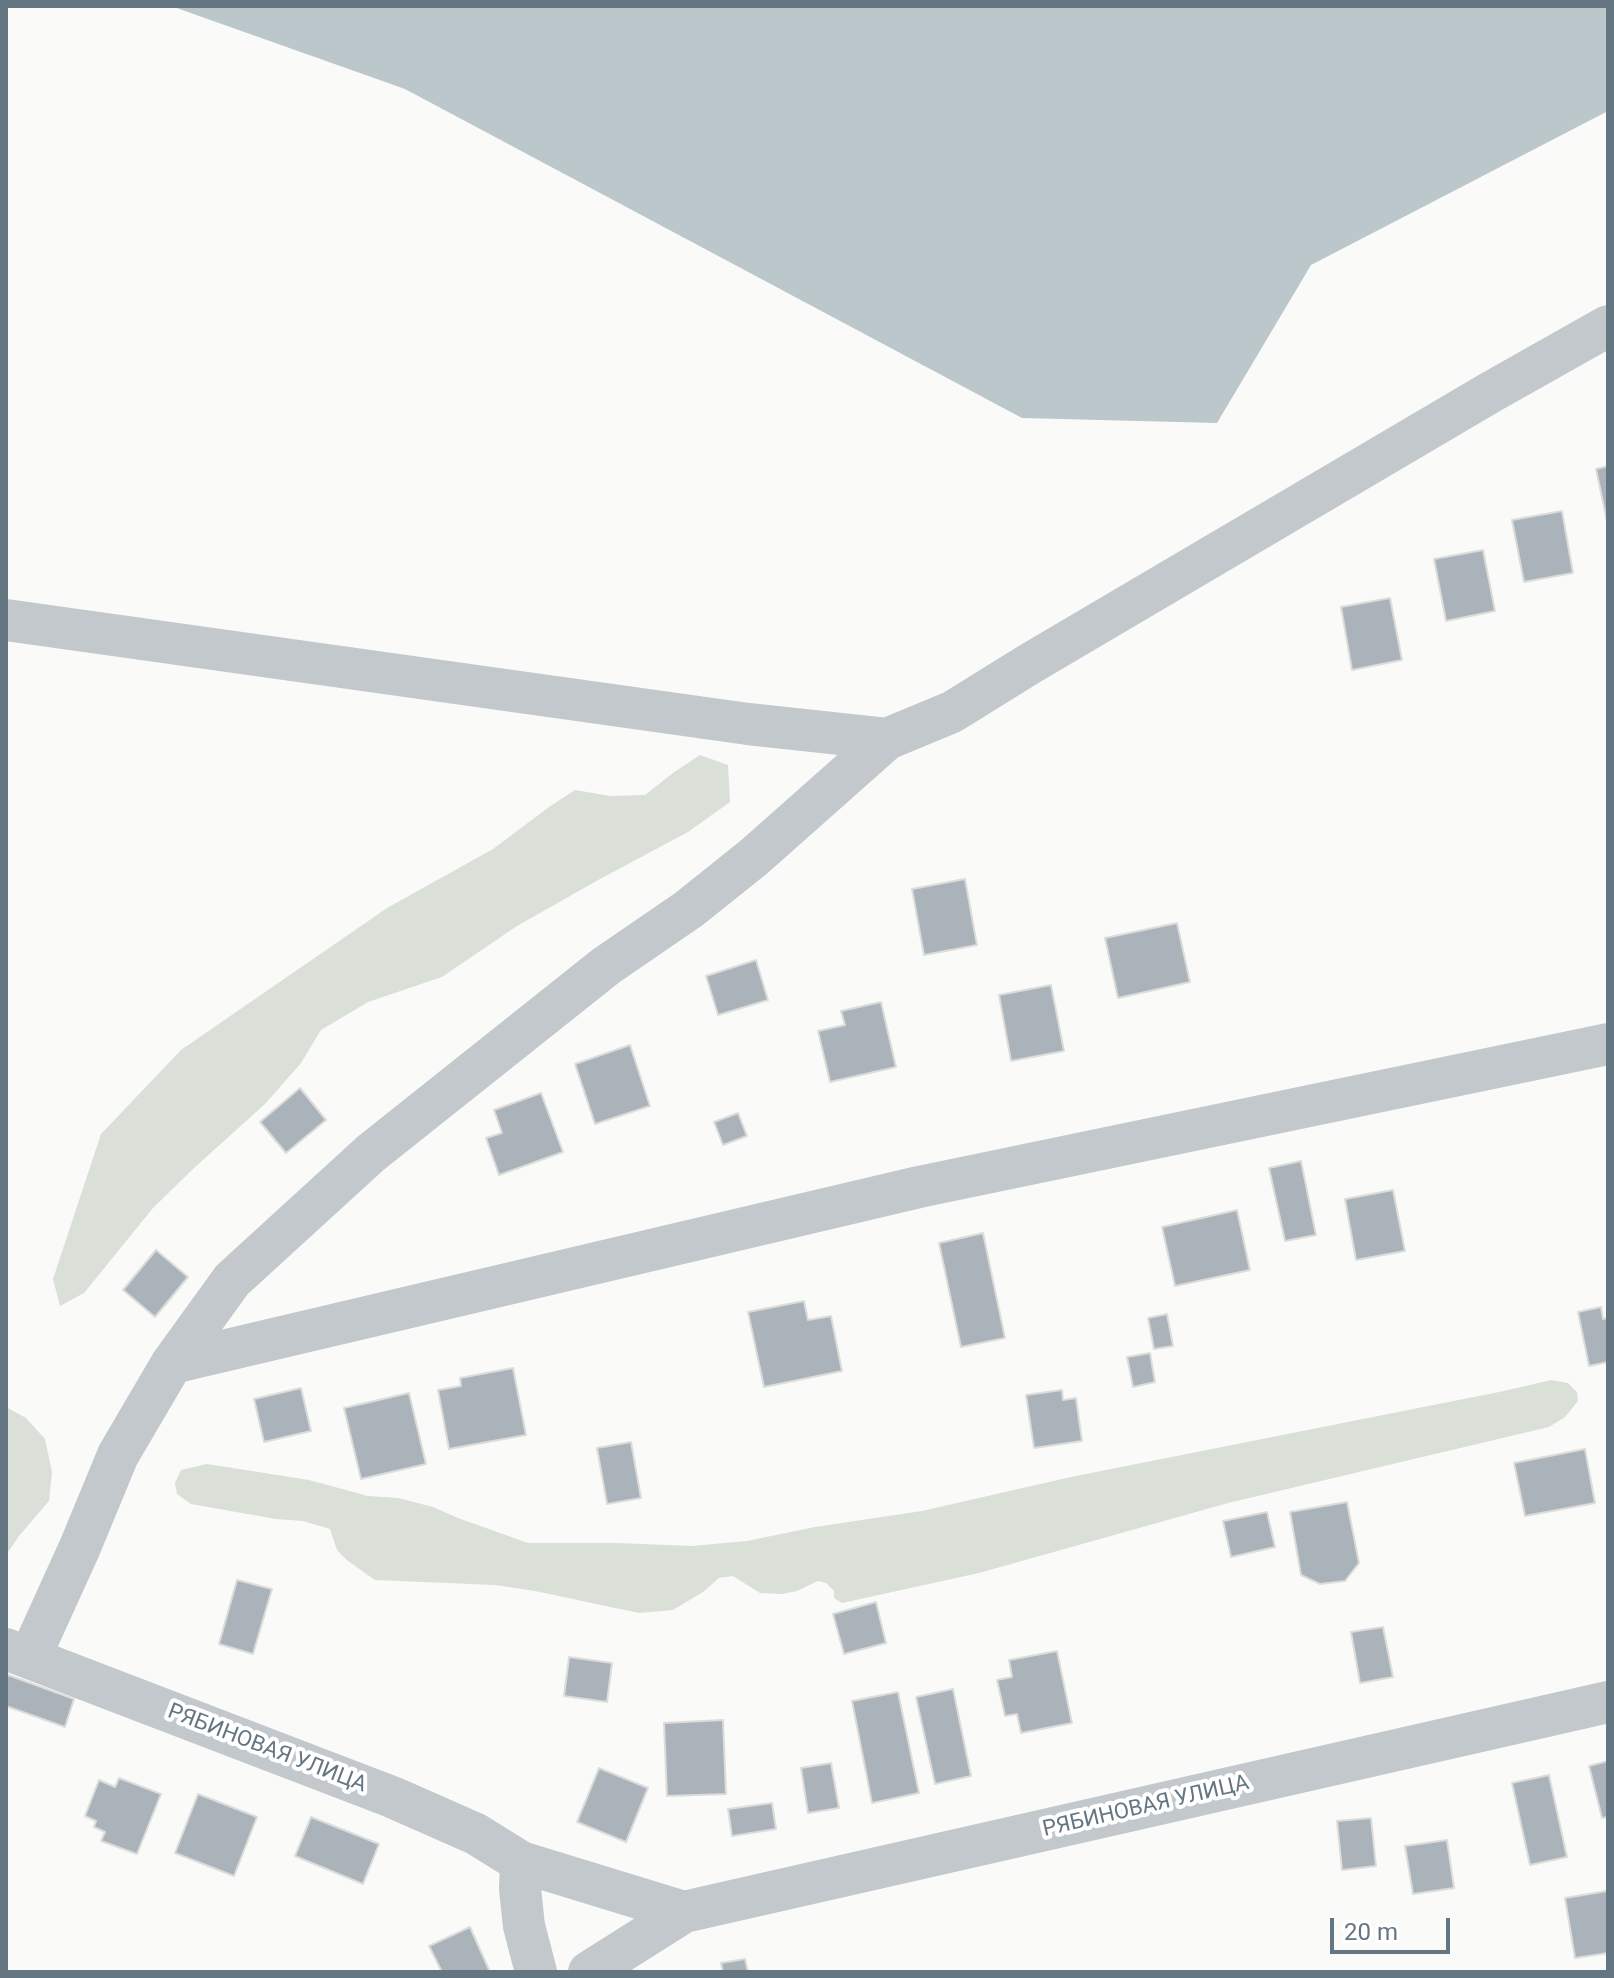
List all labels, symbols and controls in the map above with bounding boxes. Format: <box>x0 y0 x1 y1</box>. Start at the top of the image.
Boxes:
street label: РЯБИНОВАЯ УЛИЦА <box>164 1699 370 1799</box>
street label: РЯБИНОВАЯ УЛИЦА <box>1040 1770 1252 1844</box>
scale bar <box>1334 1902 1454 1952</box>
text: 20 m <box>1344 1918 1398 1946</box>

